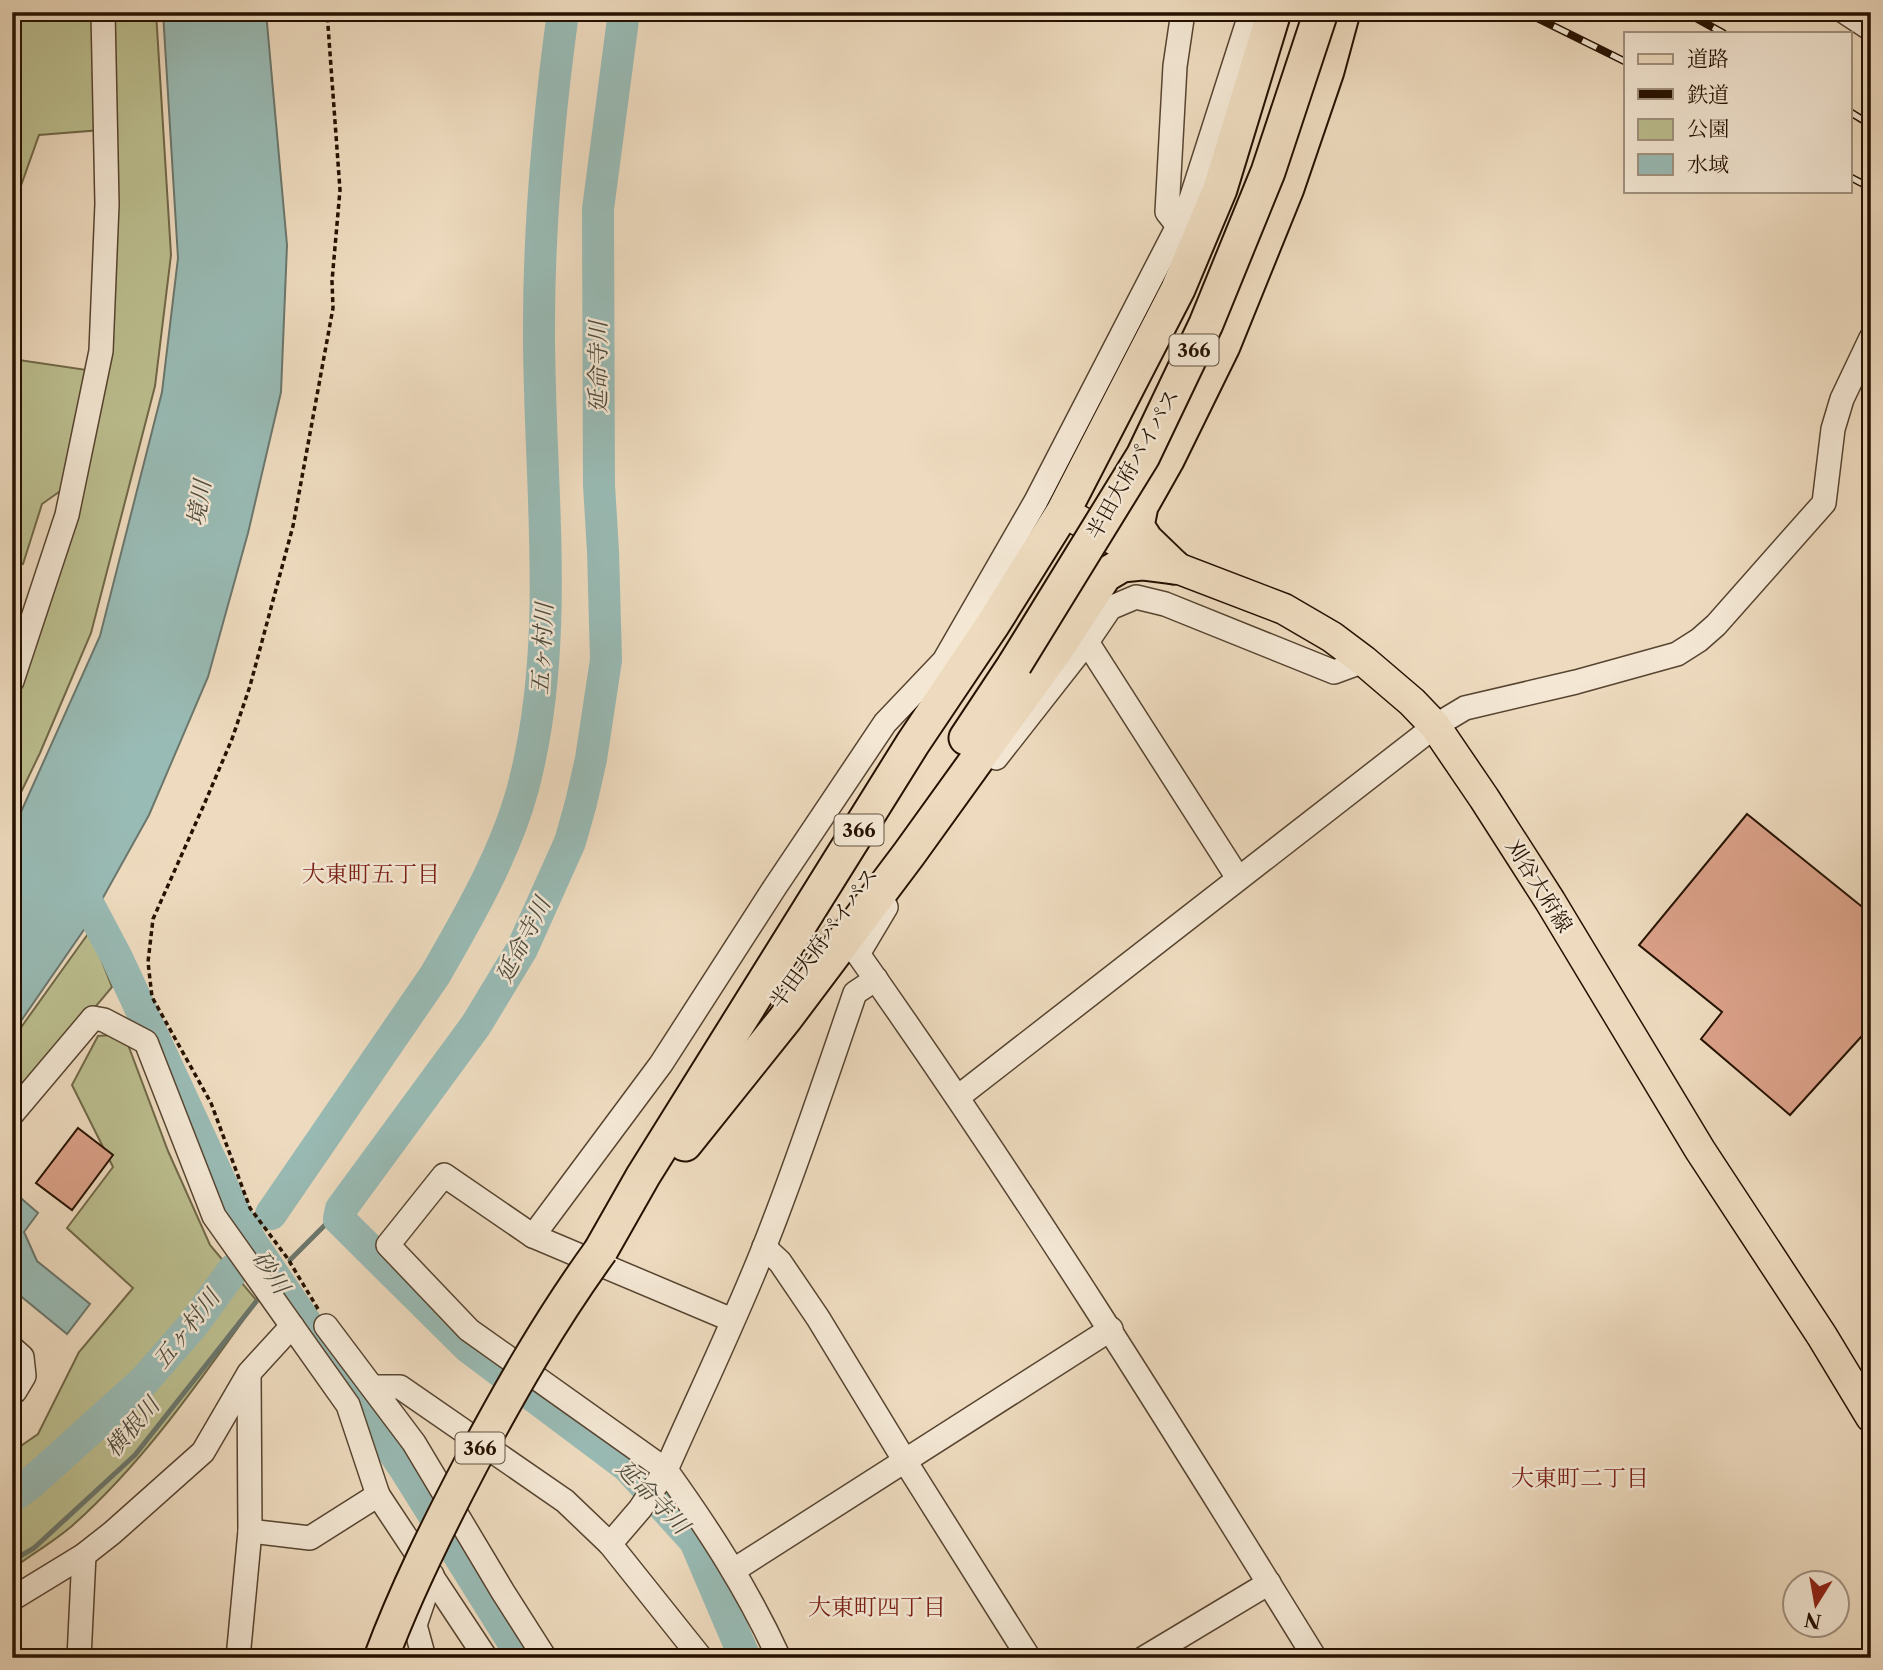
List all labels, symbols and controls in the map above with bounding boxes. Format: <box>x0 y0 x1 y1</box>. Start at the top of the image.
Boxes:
legend <box>1624 32 1852 192</box>
text: 道路 <box>1687 46 1729 71</box>
text: 鉄道 <box>1687 82 1729 107</box>
text: 公園 <box>1687 116 1729 141</box>
text: 水域 <box>1687 152 1729 177</box>
water label: 延命寺川 <box>584 318 612 413</box>
road number: 366 <box>1170 334 1218 366</box>
street label: 半田大府パイパス <box>1081 384 1184 543</box>
water label: 境川 <box>182 475 217 528</box>
water label: 五ヶ村川 <box>526 599 559 696</box>
road number: 366 <box>834 814 884 846</box>
street label: 刈谷大府線 <box>1501 835 1578 937</box>
district label: 大東町五丁目 <box>302 860 440 888</box>
street label: 半田大府パイパス <box>764 863 883 1013</box>
water label: 延命寺川 <box>490 890 558 987</box>
water label: 砂川 <box>247 1245 297 1301</box>
water label: 五ヶ村川 <box>147 1282 227 1374</box>
water label: 横根川 <box>99 1390 167 1462</box>
road number: 366 <box>456 1432 504 1464</box>
water label: 延命寺川 <box>611 1454 697 1542</box>
district label: 大東町二丁目 <box>1511 1464 1649 1492</box>
north arrow <box>1782 1568 1852 1638</box>
district label: 大東町四丁目 <box>808 1593 946 1621</box>
text: N <box>1803 1607 1823 1633</box>

